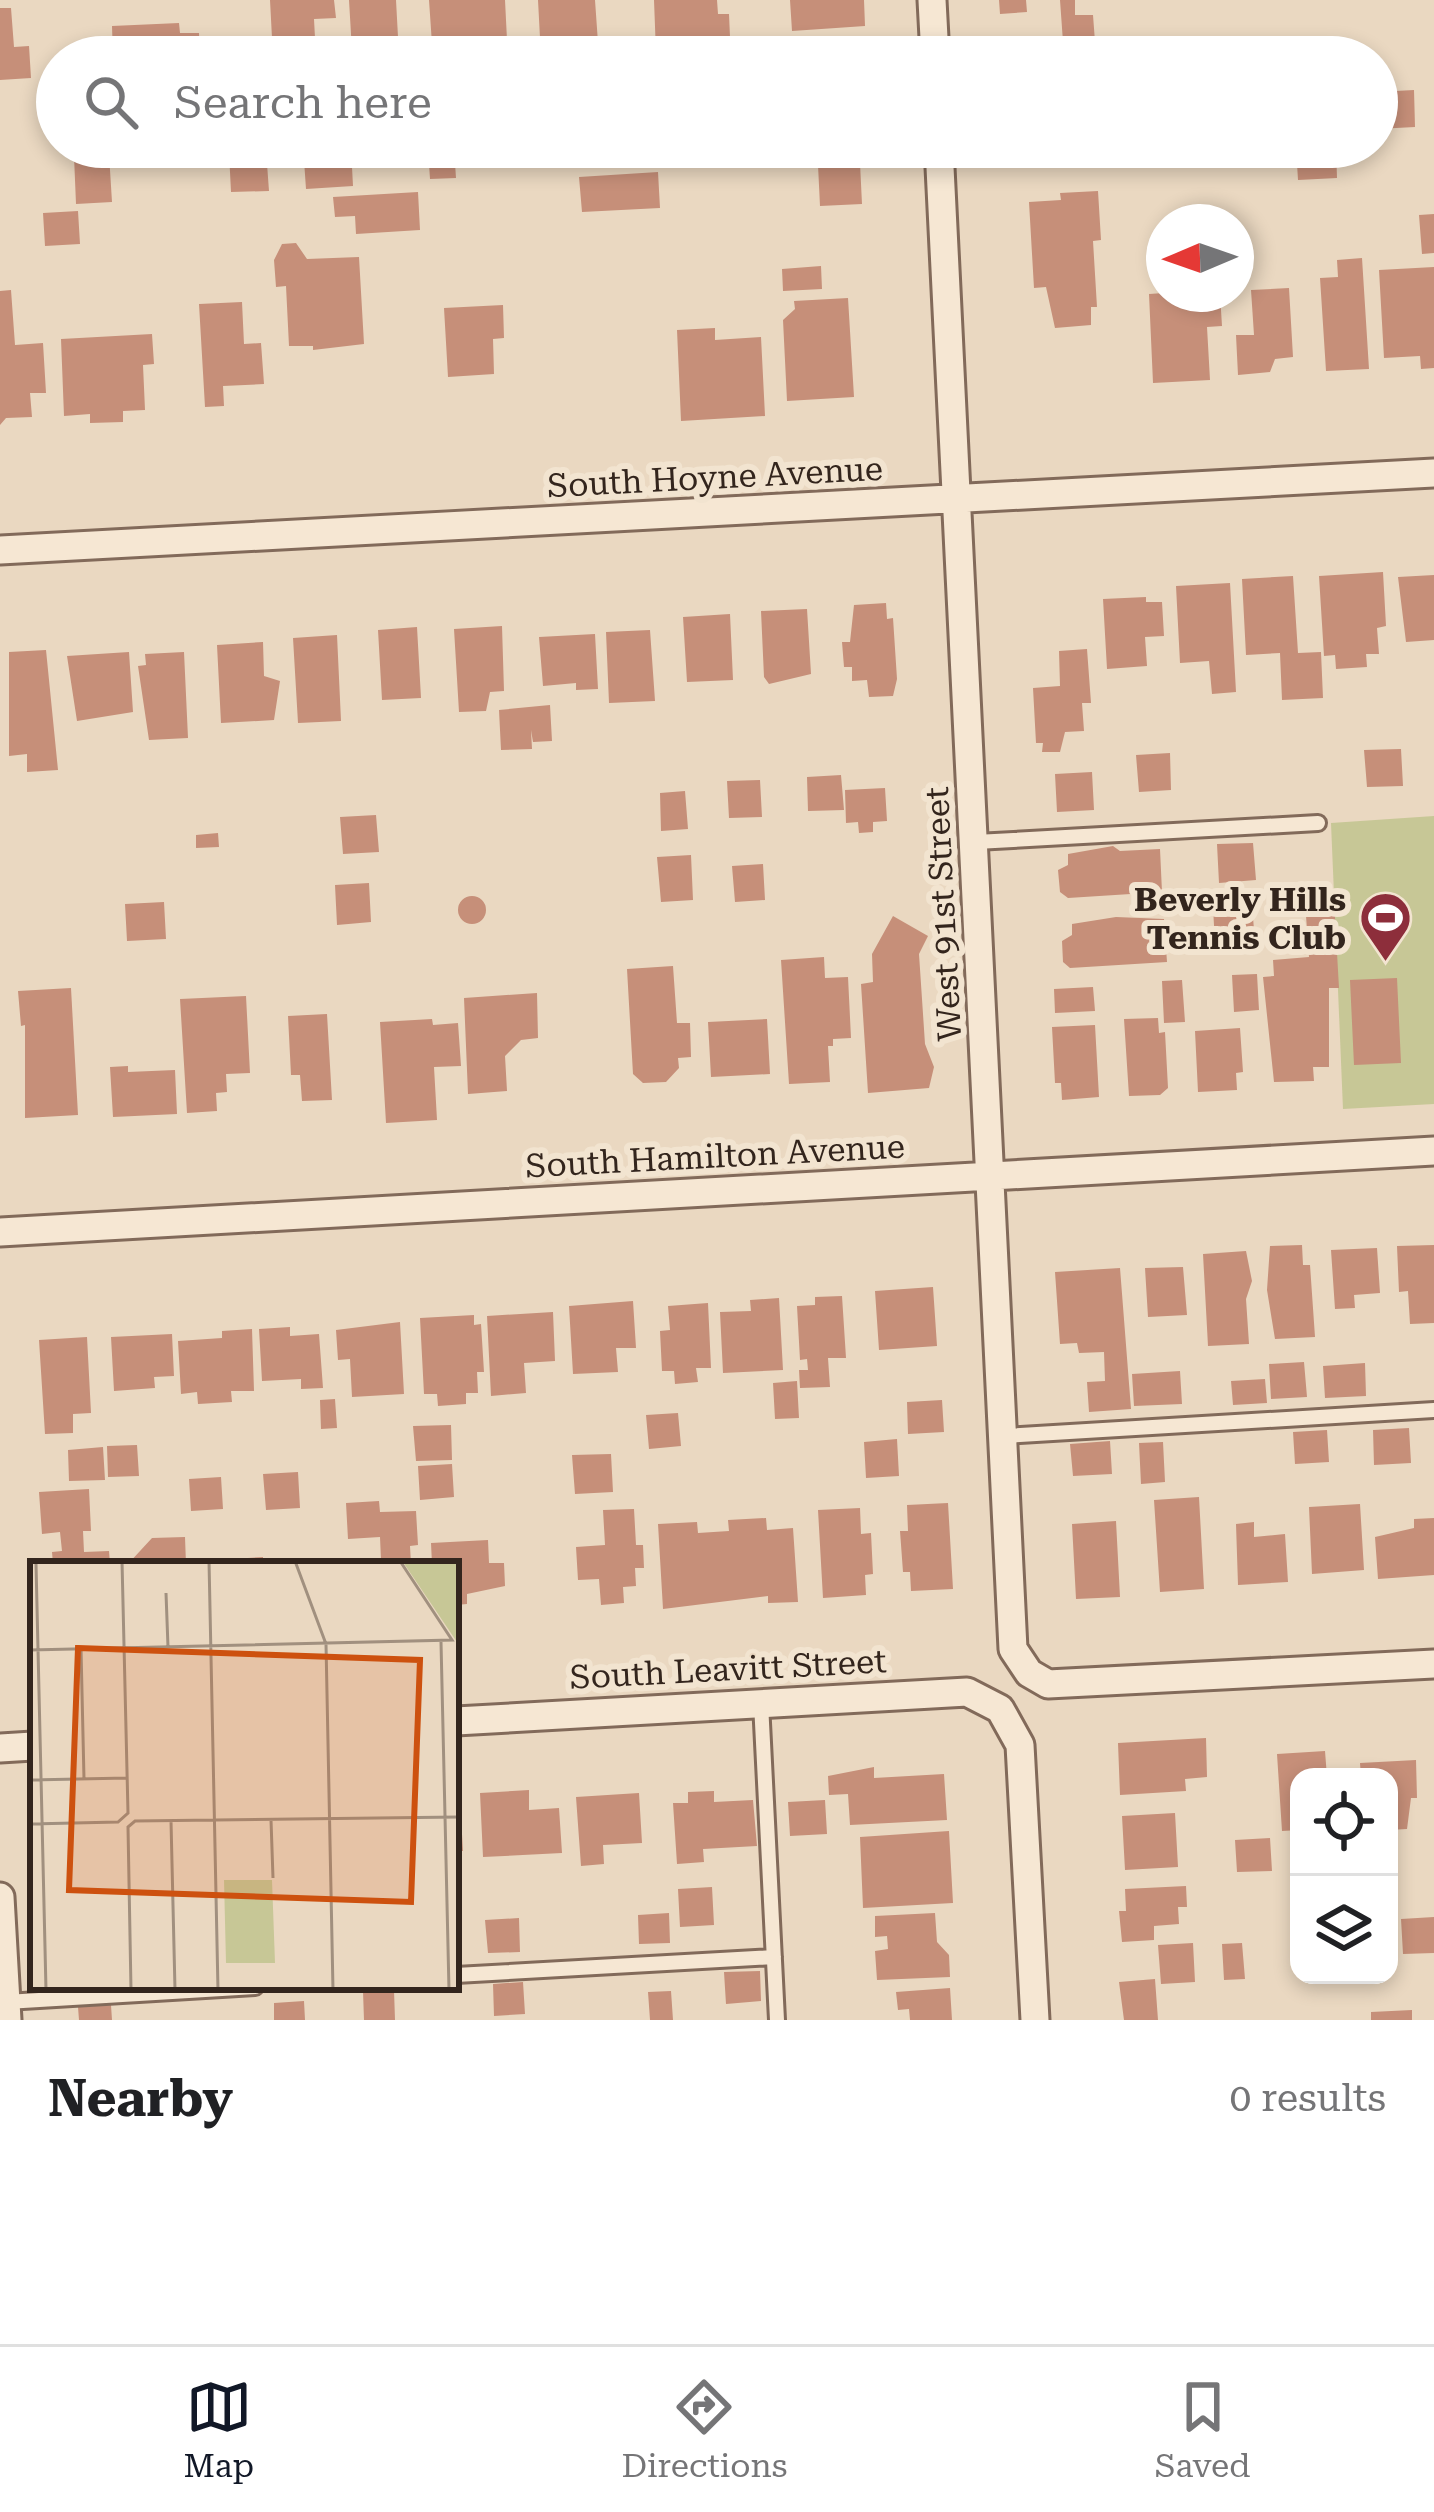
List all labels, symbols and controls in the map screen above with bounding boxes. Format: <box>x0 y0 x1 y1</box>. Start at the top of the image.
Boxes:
search box <box>36 36 1398 168</box>
icon: search <box>78 69 144 135</box>
text: Search here <box>174 76 432 129</box>
north arrow <box>1146 204 1254 312</box>
street label: South Hoyne Avenue <box>546 449 884 505</box>
street label: West 91st Street <box>917 786 969 1042</box>
place label: Beverly Hills Tennis Club <box>1134 880 1346 957</box>
sports icon: Beverly Hills Tennis Club <box>1357 890 1413 964</box>
street label: South Hamilton Avenue <box>524 1127 906 1185</box>
inset map <box>30 1561 459 1990</box>
street label: South Leavitt Street <box>569 1641 887 1697</box>
map controls <box>1290 1768 1398 1984</box>
button: locate <box>1290 1768 1398 1876</box>
button: layers <box>1290 1876 1398 1984</box>
text: Nearby <box>48 2069 233 2128</box>
text: 0 results <box>1229 2075 1386 2121</box>
tab: Map <box>184 2374 254 2485</box>
tab: Directions <box>621 2374 787 2485</box>
tab: Saved <box>1155 2374 1250 2485</box>

